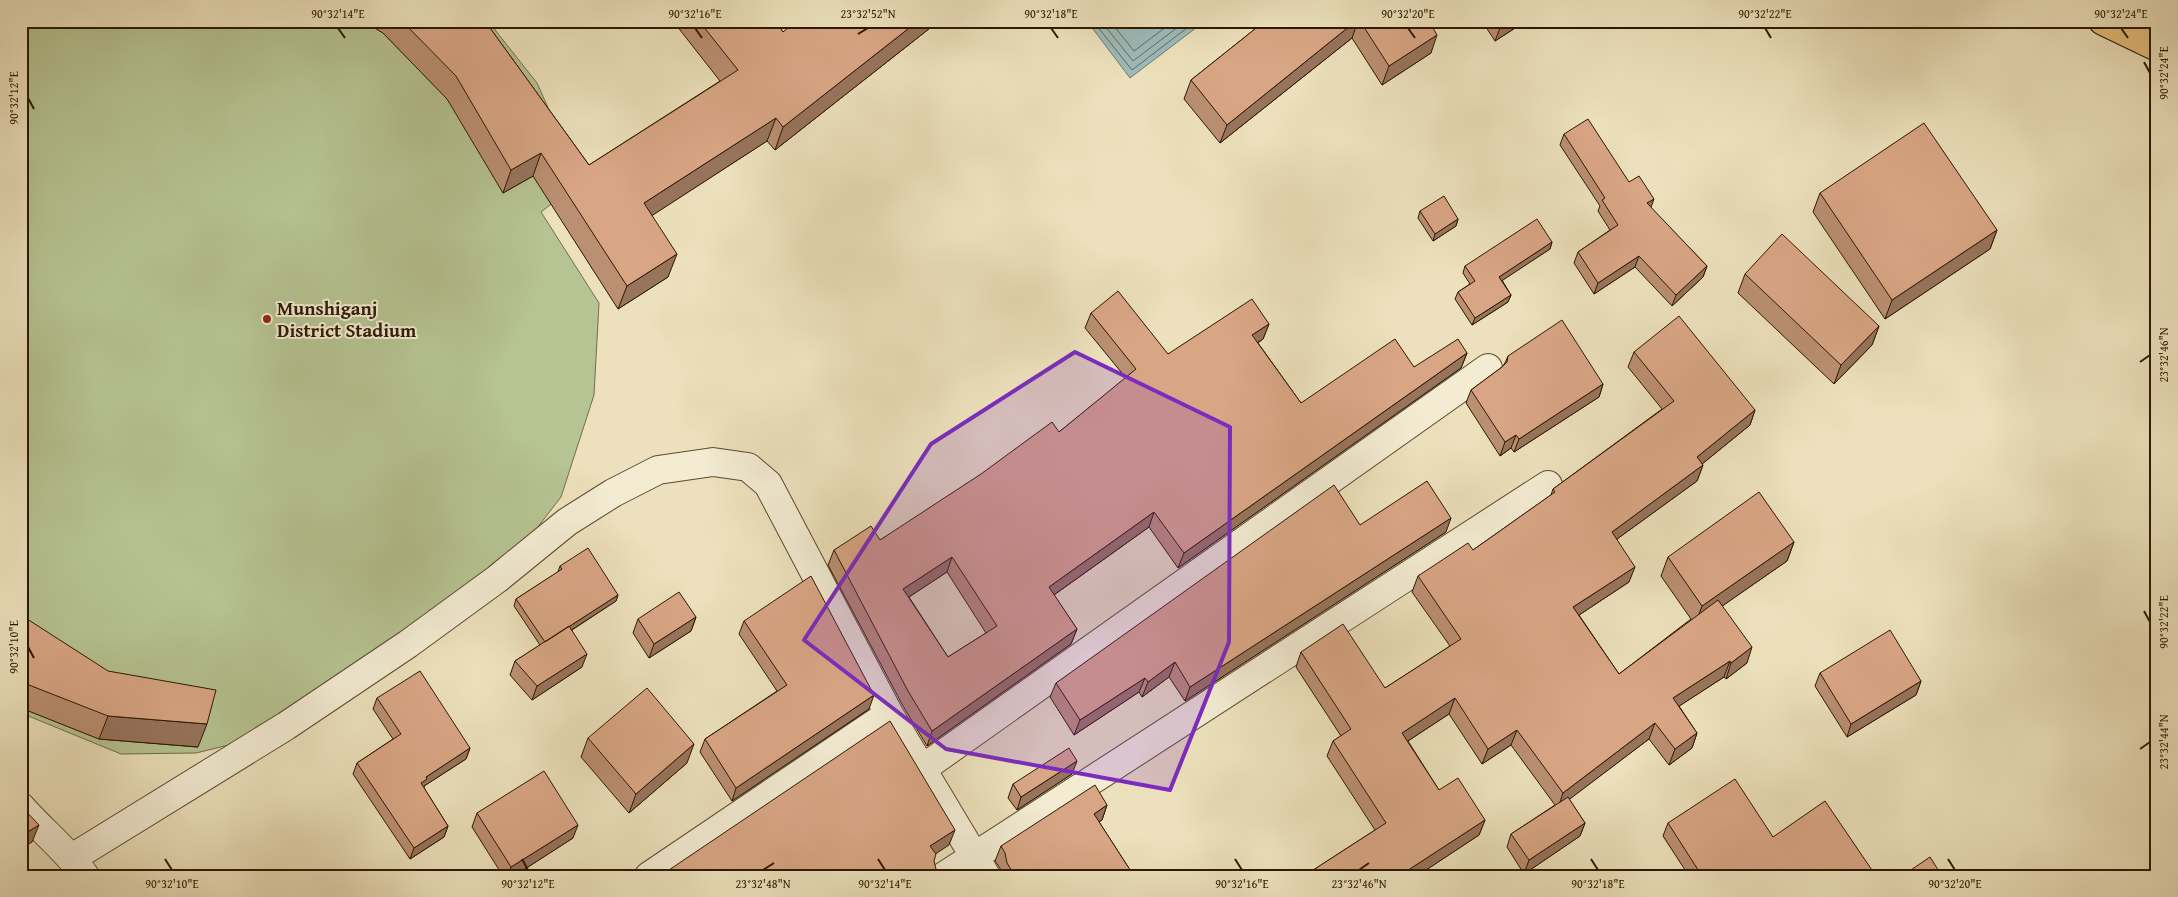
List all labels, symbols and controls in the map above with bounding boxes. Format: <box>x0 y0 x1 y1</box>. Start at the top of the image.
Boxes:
text: 90°32'14"E <box>311 5 365 22</box>
text: 90°32'16"E <box>668 5 722 22</box>
text: 23°32'52"N <box>840 5 896 22</box>
text: 90°32'18"E <box>1024 5 1078 22</box>
text: 90°32'20"E <box>1381 5 1435 22</box>
text: 90°32'22"E <box>1738 5 1792 22</box>
text: 90°32'24"E <box>2094 5 2148 22</box>
text: 90°32'24"E <box>2155 46 2172 100</box>
text: 90°32'12"E <box>5 71 22 125</box>
place label: Munshiganj District Stadium <box>277 294 417 344</box>
marker: Munshiganj District Stadium <box>261 313 273 325</box>
text: 23°32'46"N <box>2155 327 2172 383</box>
text: 90°32'22"E <box>2155 595 2172 649</box>
text: 90°32'10"E <box>5 620 22 674</box>
text: 23°32'44"N <box>2155 714 2172 770</box>
text: 90°32'10"E <box>145 875 199 892</box>
text: 90°32'12"E <box>501 875 555 892</box>
text: 23°32'48"N <box>735 875 791 892</box>
text: 90°32'14"E <box>858 875 912 892</box>
text: 90°32'16"E <box>1215 875 1269 892</box>
text: 23°32'46"N <box>1331 875 1387 892</box>
text: 90°32'18"E <box>1571 875 1625 892</box>
text: 90°32'20"E <box>1928 875 1982 892</box>

